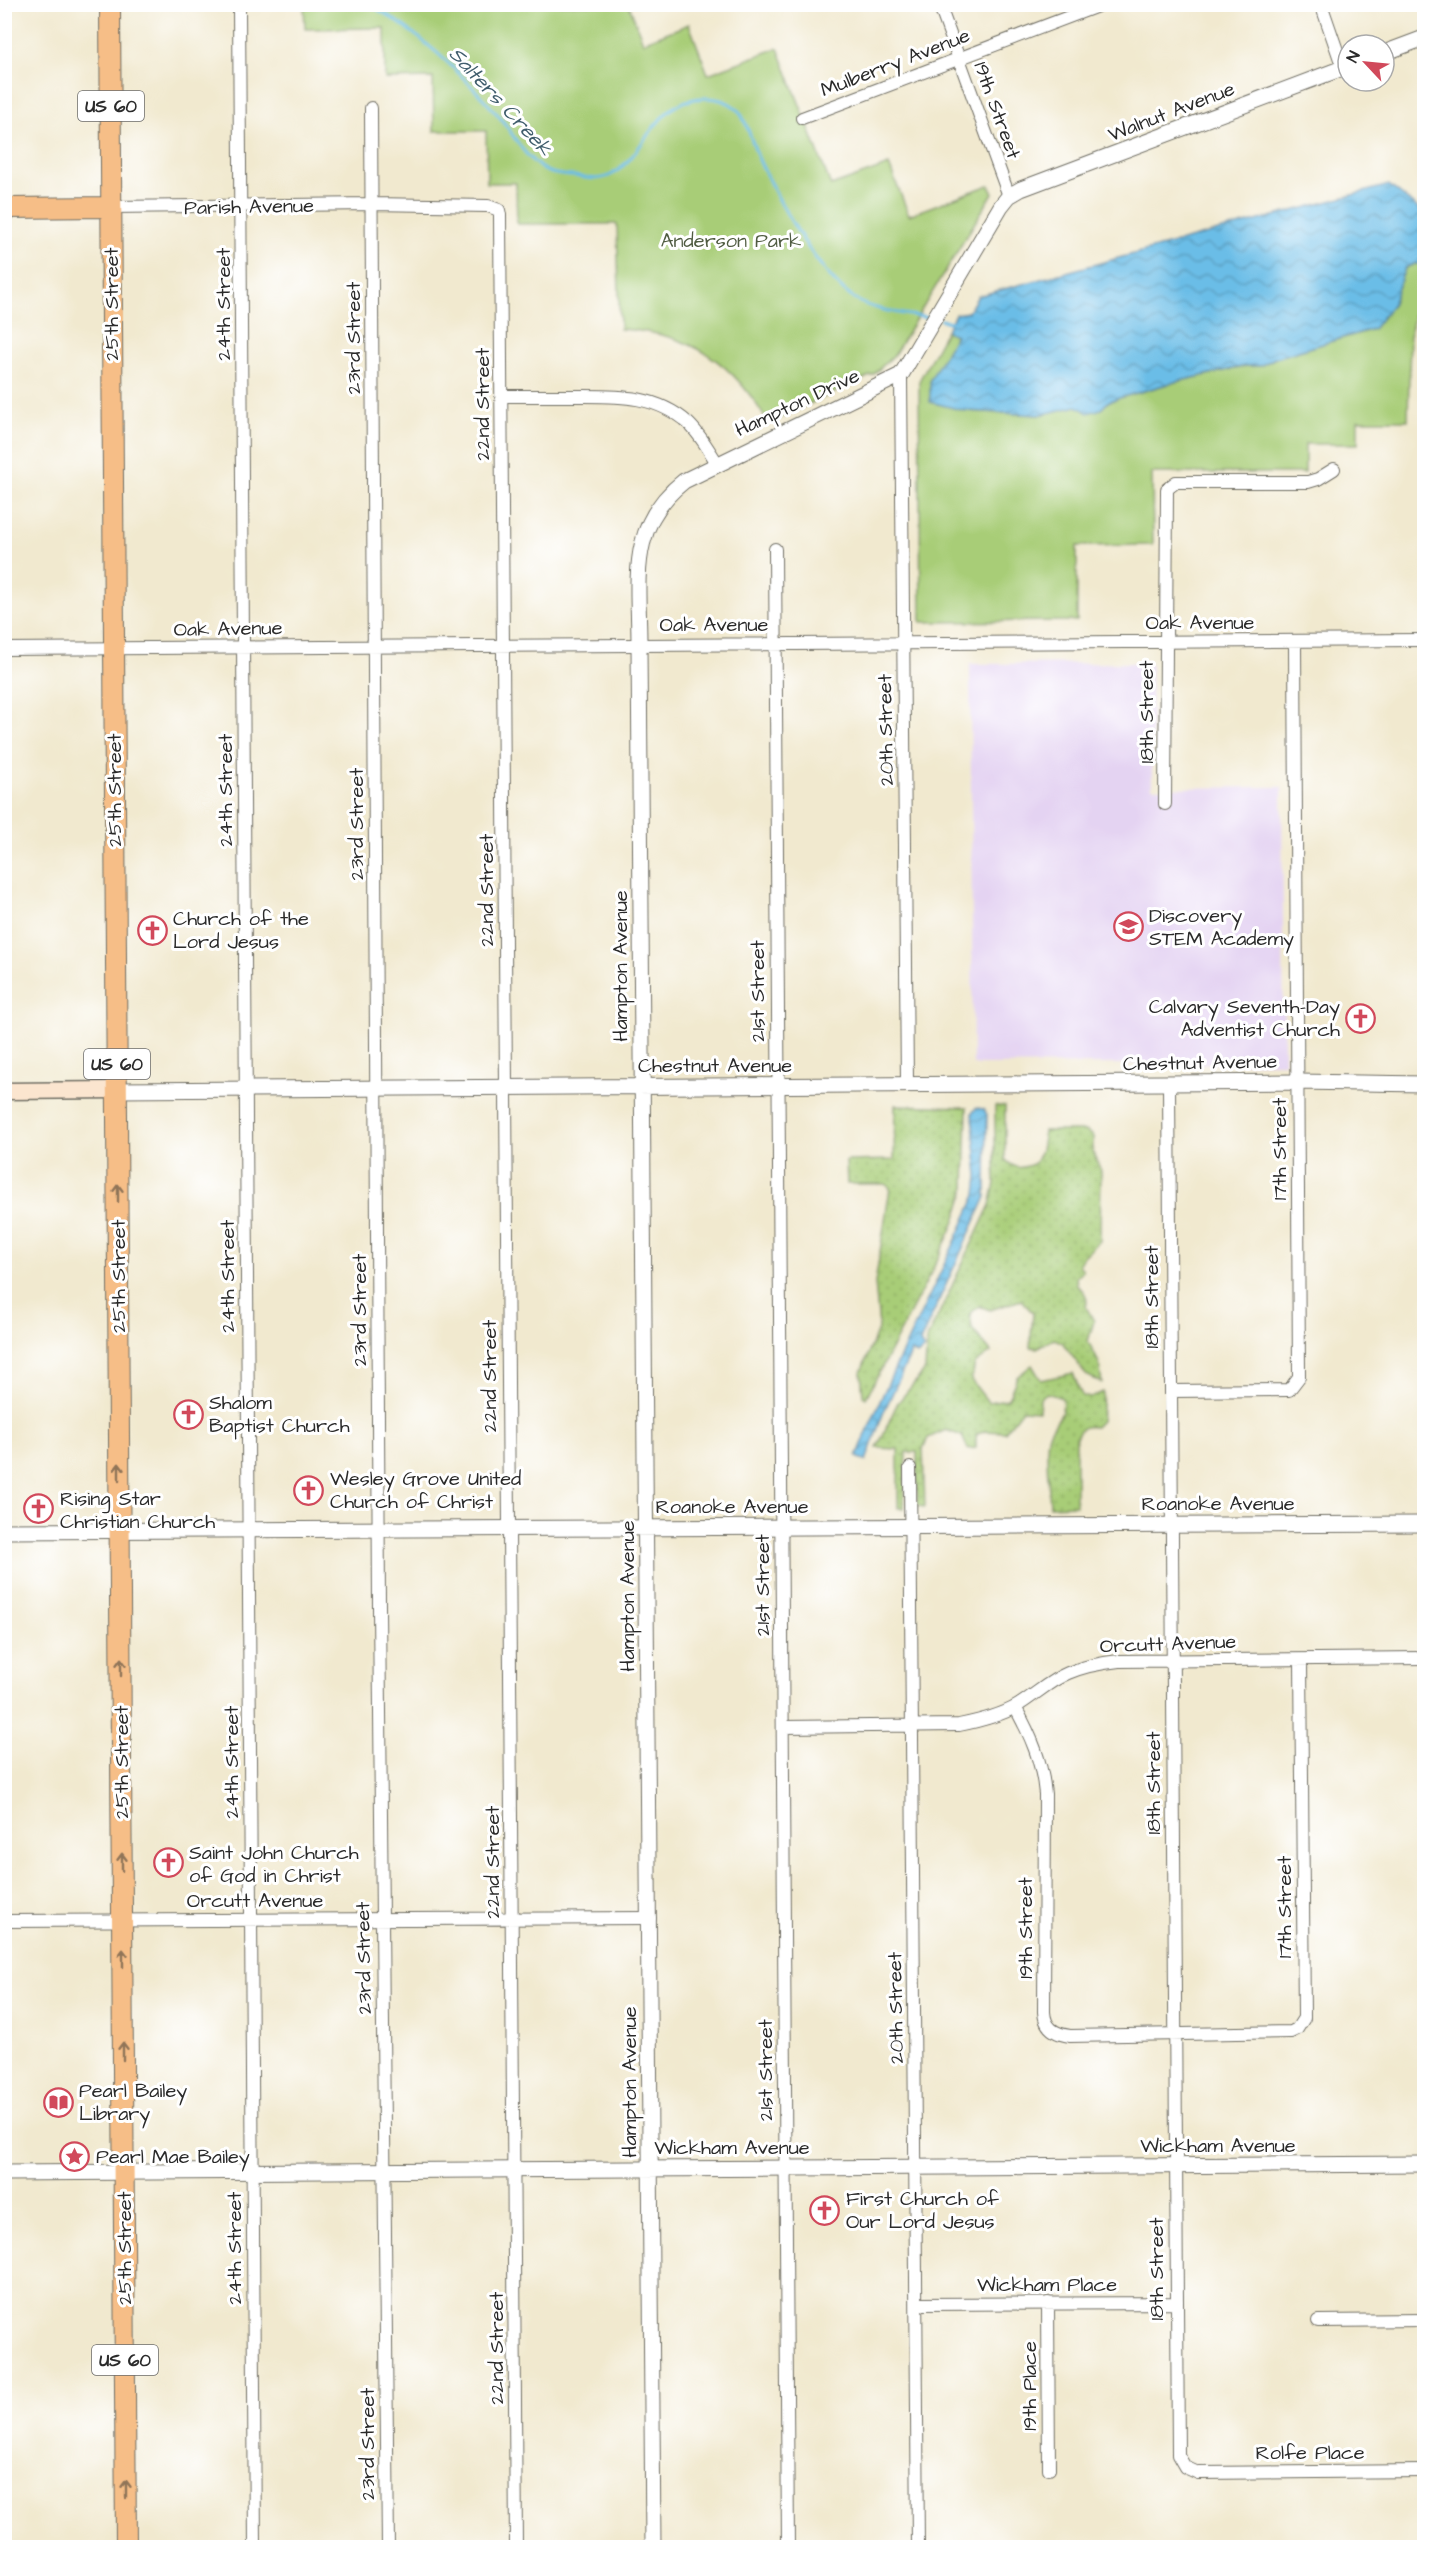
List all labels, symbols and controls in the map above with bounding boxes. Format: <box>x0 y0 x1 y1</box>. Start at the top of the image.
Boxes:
street label: Mulberry Avenue <box>817 22 975 105</box>
north arrow <box>1336 33 1396 93</box>
water label: Salters Creek <box>442 40 560 163</box>
text: N <box>1341 48 1366 66</box>
street label: 19th Street <box>967 58 1028 163</box>
street label: Walnut Avenue <box>1104 75 1239 149</box>
road number: US 60 <box>78 91 144 121</box>
street label: Parish Avenue <box>184 192 314 222</box>
park label: Anderson Park <box>661 227 801 255</box>
street label: 25th Street <box>98 247 126 361</box>
street label: 24th Street <box>210 248 238 360</box>
street label: 23rd Street <box>340 282 368 394</box>
street label: 22nd Street <box>469 348 497 460</box>
street label: Hampton Drive <box>731 362 864 444</box>
street label: Oak Avenue <box>1146 609 1255 637</box>
street label: Oak Avenue <box>660 611 769 639</box>
street label: Oak Avenue <box>173 614 283 644</box>
street label: 18th Street <box>1133 660 1161 764</box>
street label: 20th Street <box>871 674 901 786</box>
street label: 25th Street <box>101 733 129 847</box>
street label: 24th Street <box>212 734 240 846</box>
street label: 23rd Street <box>343 768 371 880</box>
street label: 22nd Street <box>473 834 501 946</box>
street label: Hampton Avenue <box>607 890 635 1042</box>
place label: Discovery STEM Academy <box>1149 902 1294 954</box>
place label: Church of the Lord Jesus <box>173 905 309 956</box>
school or university icon: Discovery STEM Academy <box>1112 910 1144 942</box>
church icon: Church of the Lord Jesus <box>136 914 168 946</box>
street label: 21st Street <box>744 940 772 1042</box>
place label: Calvary Seventh-Day Adventist Church <box>1149 993 1340 1044</box>
church icon: Calvary Seventh-Day Adventist Church <box>1345 1002 1377 1034</box>
street label: Chestnut Avenue <box>1123 1048 1278 1078</box>
road number: US 60 <box>84 1049 150 1079</box>
street label: Chestnut Avenue <box>638 1052 792 1080</box>
street label: 17th Street <box>1266 1098 1294 1200</box>
one-way arrow <box>112 1184 124 1204</box>
street label: 25th Street <box>105 1219 133 1333</box>
street label: 24th Street <box>214 1220 242 1332</box>
street label: 18th Street <box>1138 1245 1166 1349</box>
street label: 23rd Street <box>346 1254 374 1366</box>
street label: 22nd Street <box>476 1320 504 1432</box>
place label: Shalom Baptist Church <box>209 1389 350 1440</box>
church icon: Shalom Baptist Church <box>172 1398 204 1430</box>
one-way arrow <box>114 1463 125 1483</box>
place label: Wesley Grove United Church of Christ <box>330 1465 521 1516</box>
church icon: Wesley Grove United Church of Christ <box>293 1474 325 1506</box>
place label: Rising Star Christian Church <box>60 1485 215 1536</box>
street label: Roanoke Avenue <box>1141 1490 1295 1518</box>
church icon: Rising Star Christian Church <box>23 1493 55 1525</box>
street label: Roanoke Avenue <box>655 1493 809 1521</box>
street label: Hampton Avenue <box>614 1520 642 1672</box>
street label: 21st Street <box>749 1534 777 1636</box>
street label: Orcutt Avenue <box>1099 1628 1237 1660</box>
one-way arrow <box>115 1658 127 1678</box>
street label: 25th Street <box>108 1705 136 1819</box>
street label: 24th Street <box>218 1706 246 1818</box>
street label: 18th Street <box>1140 1731 1168 1835</box>
street label: 22nd Street <box>479 1806 507 1918</box>
place label: Saint John Church of God in Christ <box>189 1839 359 1890</box>
church icon: Saint John Church of God in Christ <box>152 1847 184 1879</box>
one-way arrow <box>116 1853 128 1873</box>
street label: 17th Street <box>1271 1856 1299 1958</box>
street label: 19th Street <box>1012 1877 1040 1979</box>
street label: Orcutt Avenue <box>187 1887 323 1915</box>
street label: 23rd Street <box>349 1901 379 2015</box>
one-way arrow <box>117 1948 129 1968</box>
street label: 20th Street <box>881 1952 911 2064</box>
street label: Hampton Avenue <box>616 2006 644 2158</box>
street label: 21st Street <box>752 2019 780 2121</box>
one-way arrow <box>117 2042 129 2062</box>
place label: Pearl Bailey Library <box>79 2077 187 2129</box>
library icon: Pearl Bailey Library <box>42 2086 74 2118</box>
street label: Wickham Avenue <box>1140 2132 1296 2160</box>
street label: Wickham Avenue <box>654 2134 810 2162</box>
place icon: Pearl Mae Bailey <box>59 2140 91 2172</box>
place label: Pearl Mae Bailey <box>96 2143 250 2172</box>
place label: First Church of Our Lord Jesus <box>846 2185 999 2236</box>
street label: 25th Street <box>111 2191 139 2305</box>
street label: 24th Street <box>221 2192 249 2304</box>
church icon: First Church of Our Lord Jesus <box>809 2194 841 2226</box>
street label: 18th Street <box>1143 2217 1171 2321</box>
street label: Wickham Place <box>977 2271 1117 2299</box>
street label: 22nd Street <box>483 2292 511 2404</box>
street label: 19th Place <box>1016 2341 1044 2431</box>
road number: US 60 <box>92 2345 158 2375</box>
street label: 23rd Street <box>354 2388 382 2500</box>
street label: Rolfe Place <box>1256 2439 1365 2467</box>
one-way arrow <box>120 2480 132 2500</box>

